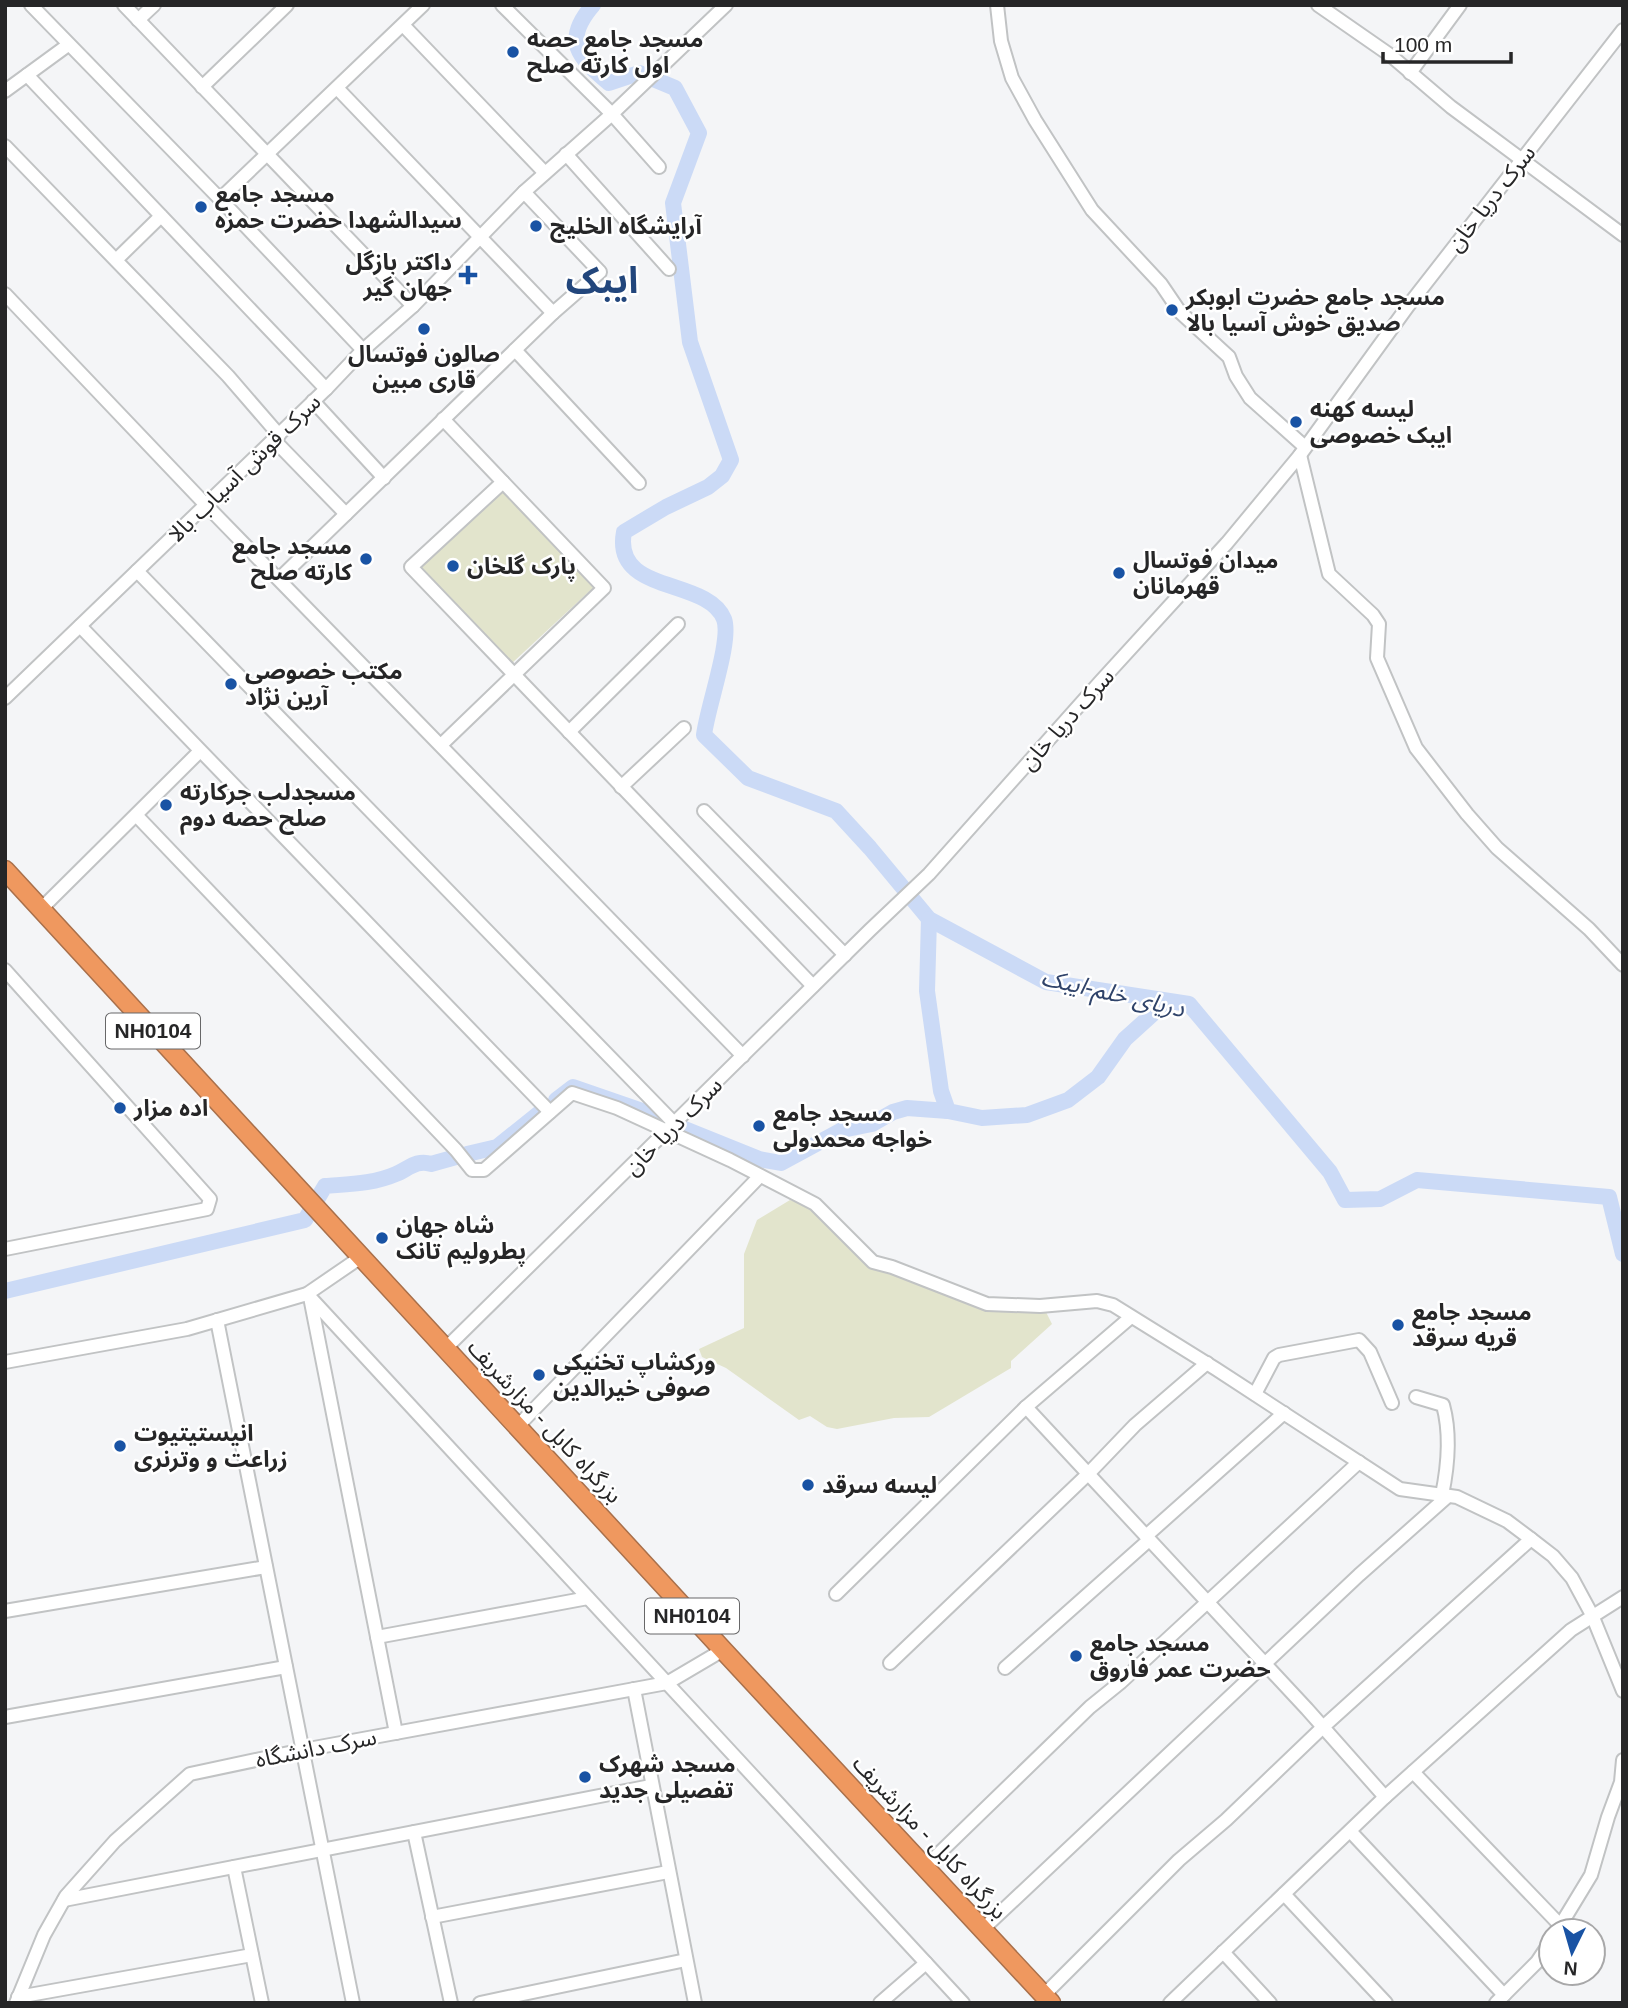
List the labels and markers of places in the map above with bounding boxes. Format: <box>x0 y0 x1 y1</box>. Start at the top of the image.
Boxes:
place label: مسجد جامع حصه اول کارته صلح <box>527 26 703 82</box>
marker: مسجد جامع حصه اول کارته صلح <box>505 44 521 60</box>
place label: مسجد جامع سیدالشهدا حضرت حمزه <box>215 181 462 234</box>
marker: مسجد جامع سیدالشهدا حضرت حمزه <box>193 199 209 215</box>
place label: آرایشگاه الخلیج <box>550 213 702 243</box>
marker: آرایشگاه الخلیج <box>528 218 544 234</box>
place label: داکتر بازگل جهان گیر <box>346 249 452 302</box>
marker: داکتر بازگل جهان گیر <box>458 265 478 285</box>
place label: مسجد جامع حضرت ابوبکر صدیق خوش آسیا بالا <box>1185 284 1445 338</box>
marker: مسجد جامع حضرت ابوبکر صدیق خوش آسیا بالا <box>1164 302 1180 318</box>
marker: صالون فوتسال قاری مبین <box>416 321 432 337</box>
place label: صالون فوتسال قاری مبین <box>348 341 500 394</box>
place label: لیسه کهنه ایبک خصوصی <box>1310 396 1452 449</box>
marker: لیسه کهنه ایبک خصوصی <box>1288 414 1304 430</box>
place label: مسجد جامع کارته صلح <box>232 533 353 589</box>
place label: میدان فوتسال قهرمانان <box>1133 547 1278 600</box>
marker: مسجد جامع کارته صلح <box>358 551 374 567</box>
place label: پارک گلخان <box>467 553 576 582</box>
marker: پارک گلخان <box>445 558 461 574</box>
marker: میدان فوتسال قهرمانان <box>1111 565 1127 581</box>
place label: مکتب خصوصی آرین نژاد <box>245 658 403 711</box>
marker: مکتب خصوصی آرین نژاد <box>223 676 239 692</box>
place label: مسجدلب جرکارته صلح حصه دوم <box>180 779 356 836</box>
marker: مسجدلب جرکارته صلح حصه دوم <box>158 797 174 813</box>
place label: اده مزار <box>133 1095 208 1122</box>
marker: اده مزار <box>112 1100 128 1116</box>
place label: مسجد جامع خواجه محمدولی <box>773 1100 932 1153</box>
marker: مسجد جامع خواجه محمدولی <box>751 1118 767 1134</box>
place label: شاه جهان پطرولیم تانک <box>396 1212 526 1268</box>
marker: شاه جهان پطرولیم تانک <box>374 1230 390 1246</box>
place label: مسجد جامع قریه سرقد <box>1412 1299 1532 1352</box>
marker: مسجد جامع قریه سرقد <box>1390 1317 1406 1333</box>
place label: ورکشاپ تخنیکی صوفی خیرالدین <box>553 1349 716 1402</box>
marker: ورکشاپ تخنیکی صوفی خیرالدین <box>531 1367 547 1383</box>
place label: انیستیتیوت زراعت و وترنری <box>134 1420 288 1473</box>
marker: انیستیتیوت زراعت و وترنری <box>112 1438 128 1454</box>
place label: لیسه سرقد <box>822 1472 937 1499</box>
marker: لیسه سرقد <box>800 1477 816 1493</box>
place label: مسجد جامع حضرت عمر فاروق <box>1090 1630 1271 1683</box>
marker: مسجد جامع حضرت عمر فاروق <box>1068 1648 1084 1664</box>
place label: مسجد شهرک تفصیلی جدید <box>599 1751 736 1804</box>
marker: مسجد شهرک تفصیلی جدید <box>577 1769 593 1785</box>

